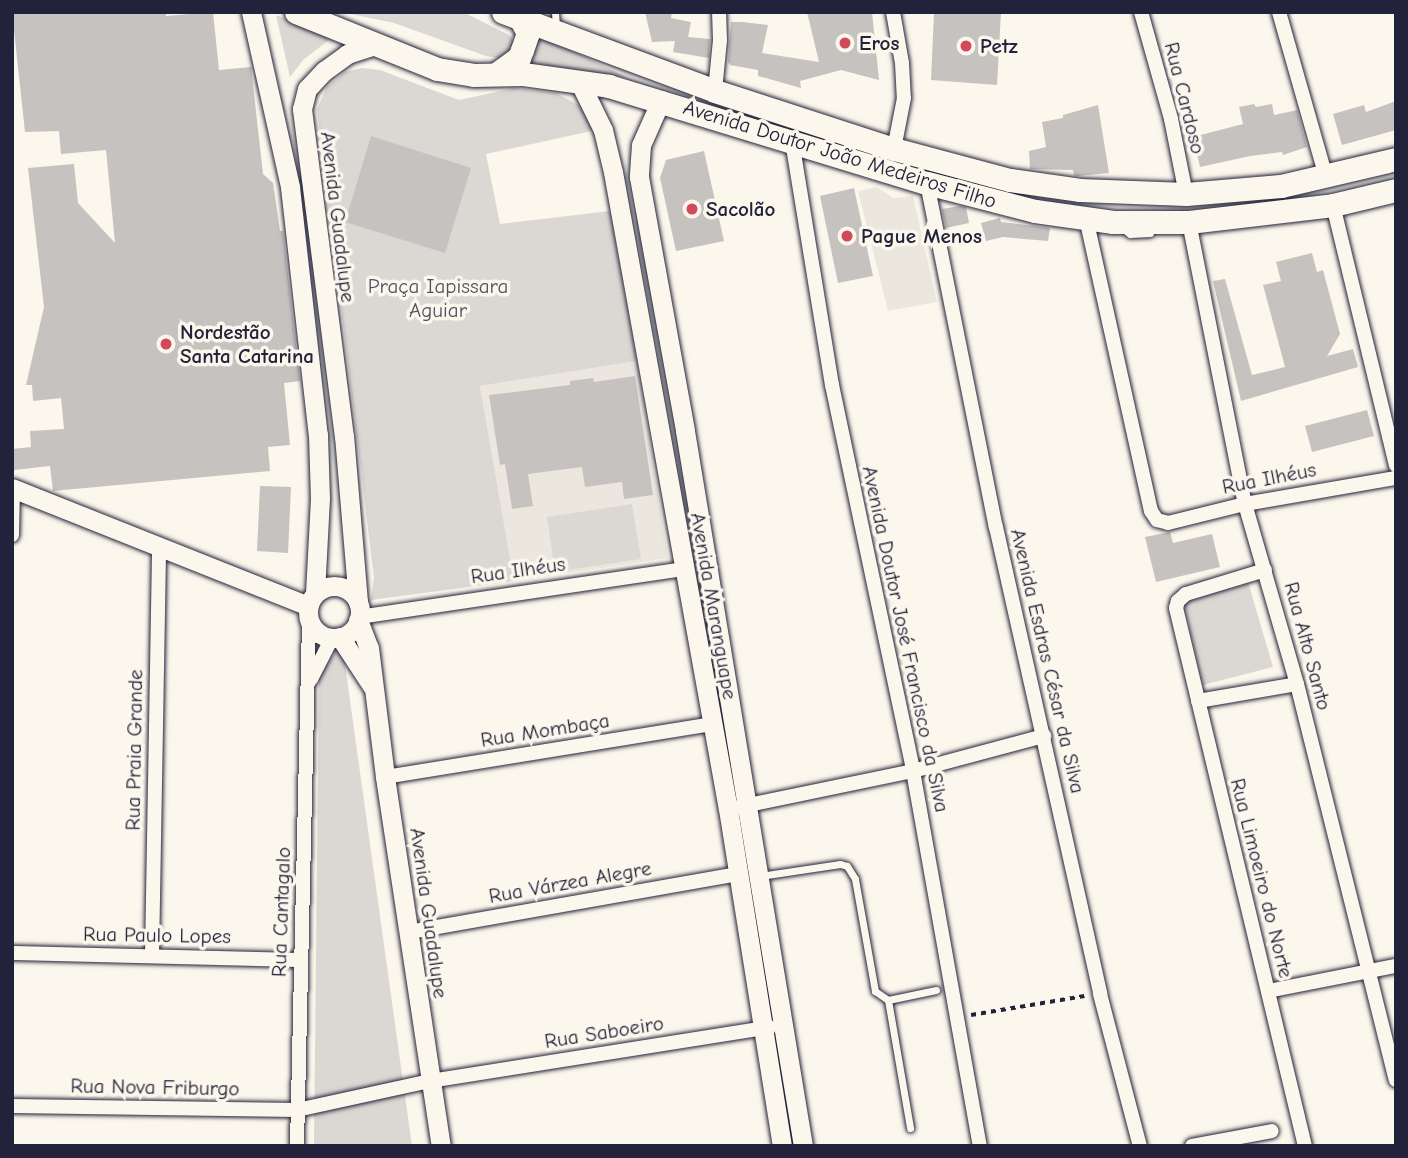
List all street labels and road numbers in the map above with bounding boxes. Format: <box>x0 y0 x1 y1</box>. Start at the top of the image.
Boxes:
street label: Rua Cardoso <box>1159 39 1211 157</box>
street label: Avenida Doutor João Medeiros Filho <box>680 94 1000 214</box>
street label: Avenida Guadalupe <box>315 130 361 304</box>
street label: Rua Ilhéus <box>1220 457 1318 499</box>
street label: Avenida Doutor José Francisco da Silva <box>857 463 955 815</box>
street label: Avenida Maranguape <box>685 510 743 702</box>
street label: Avenida Esdras César da Silva <box>1005 526 1091 796</box>
street label: Rua Ilhéus <box>469 551 567 589</box>
street label: Rua Alto Santo <box>1279 579 1337 713</box>
street label: Rua Praia Grande <box>120 669 148 831</box>
street label: Rua Mombaça <box>479 707 611 753</box>
street label: Rua Limoeiro do Norte <box>1225 776 1299 980</box>
street label: Avenida Guadalupe <box>405 826 453 1000</box>
street label: Rua Cantagalo <box>266 846 296 978</box>
street label: Rua Várzea Alegre <box>487 855 653 909</box>
street label: Rua Paulo Lopes <box>83 921 231 949</box>
street label: Rua Saboeiro <box>543 1010 665 1054</box>
street label: Rua Nova Friburgo <box>70 1073 240 1101</box>

